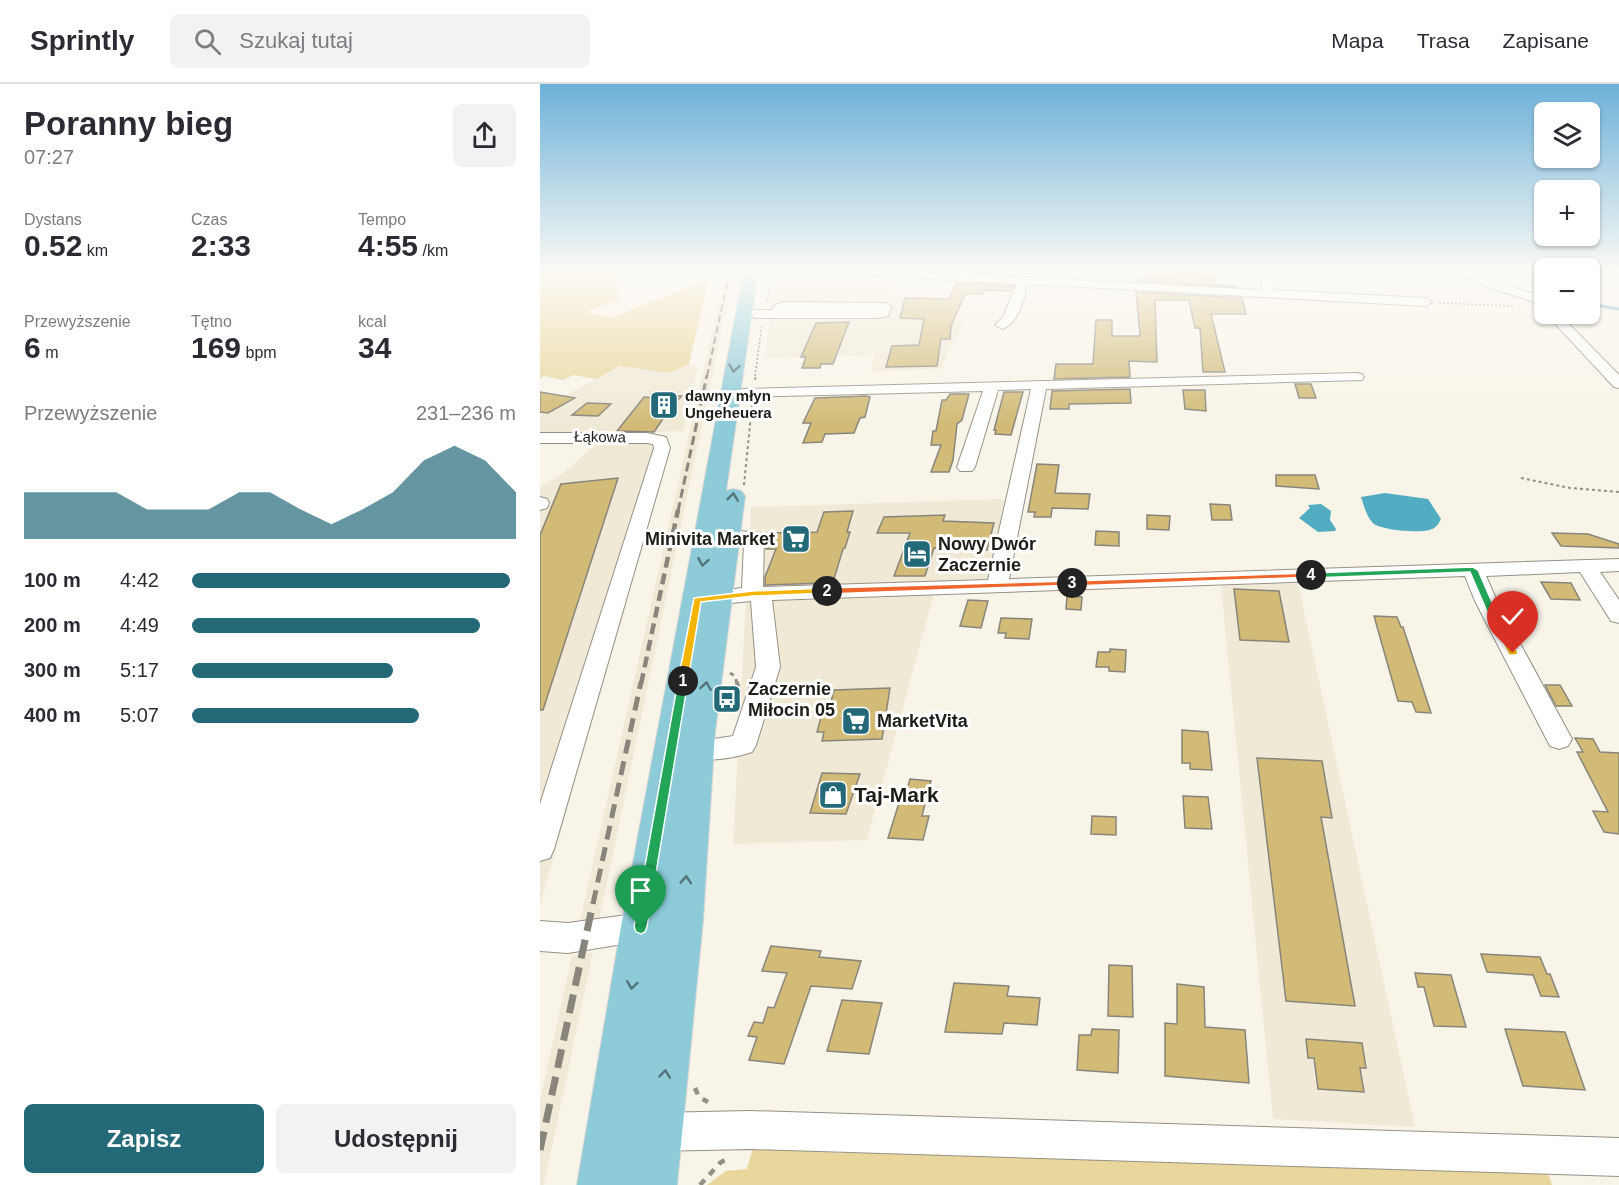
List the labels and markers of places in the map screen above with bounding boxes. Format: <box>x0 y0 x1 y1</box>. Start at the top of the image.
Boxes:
place label: dawny młyn Ungeheuera <box>685 387 772 421</box>
building icon: dawny młyn Ungeheuera <box>648 389 680 421</box>
supermarket icon: Minivita Market <box>780 523 812 555</box>
place label: Minivita Market <box>645 529 775 549</box>
place label: Nowy Dwór Zaczernie <box>938 534 1036 575</box>
hotel icon: Nowy Dwór Zaczernie <box>901 538 933 570</box>
pin: 4 <box>1296 560 1326 590</box>
pin: 3 <box>1057 568 1087 598</box>
pin: 2 <box>812 576 842 606</box>
pin <box>1487 591 1538 653</box>
pin: 1 <box>668 666 698 696</box>
place label: Zaczernie Miłocin 05 <box>748 679 835 720</box>
bus stop icon: Zaczernie Miłocin 05 <box>711 683 743 715</box>
supermarket icon: MarketVita <box>840 705 872 737</box>
place label: MarketVita <box>877 711 969 731</box>
shop icon: Taj-Mark <box>817 779 849 811</box>
place label: Taj-Mark <box>854 783 939 806</box>
pin <box>615 865 666 927</box>

